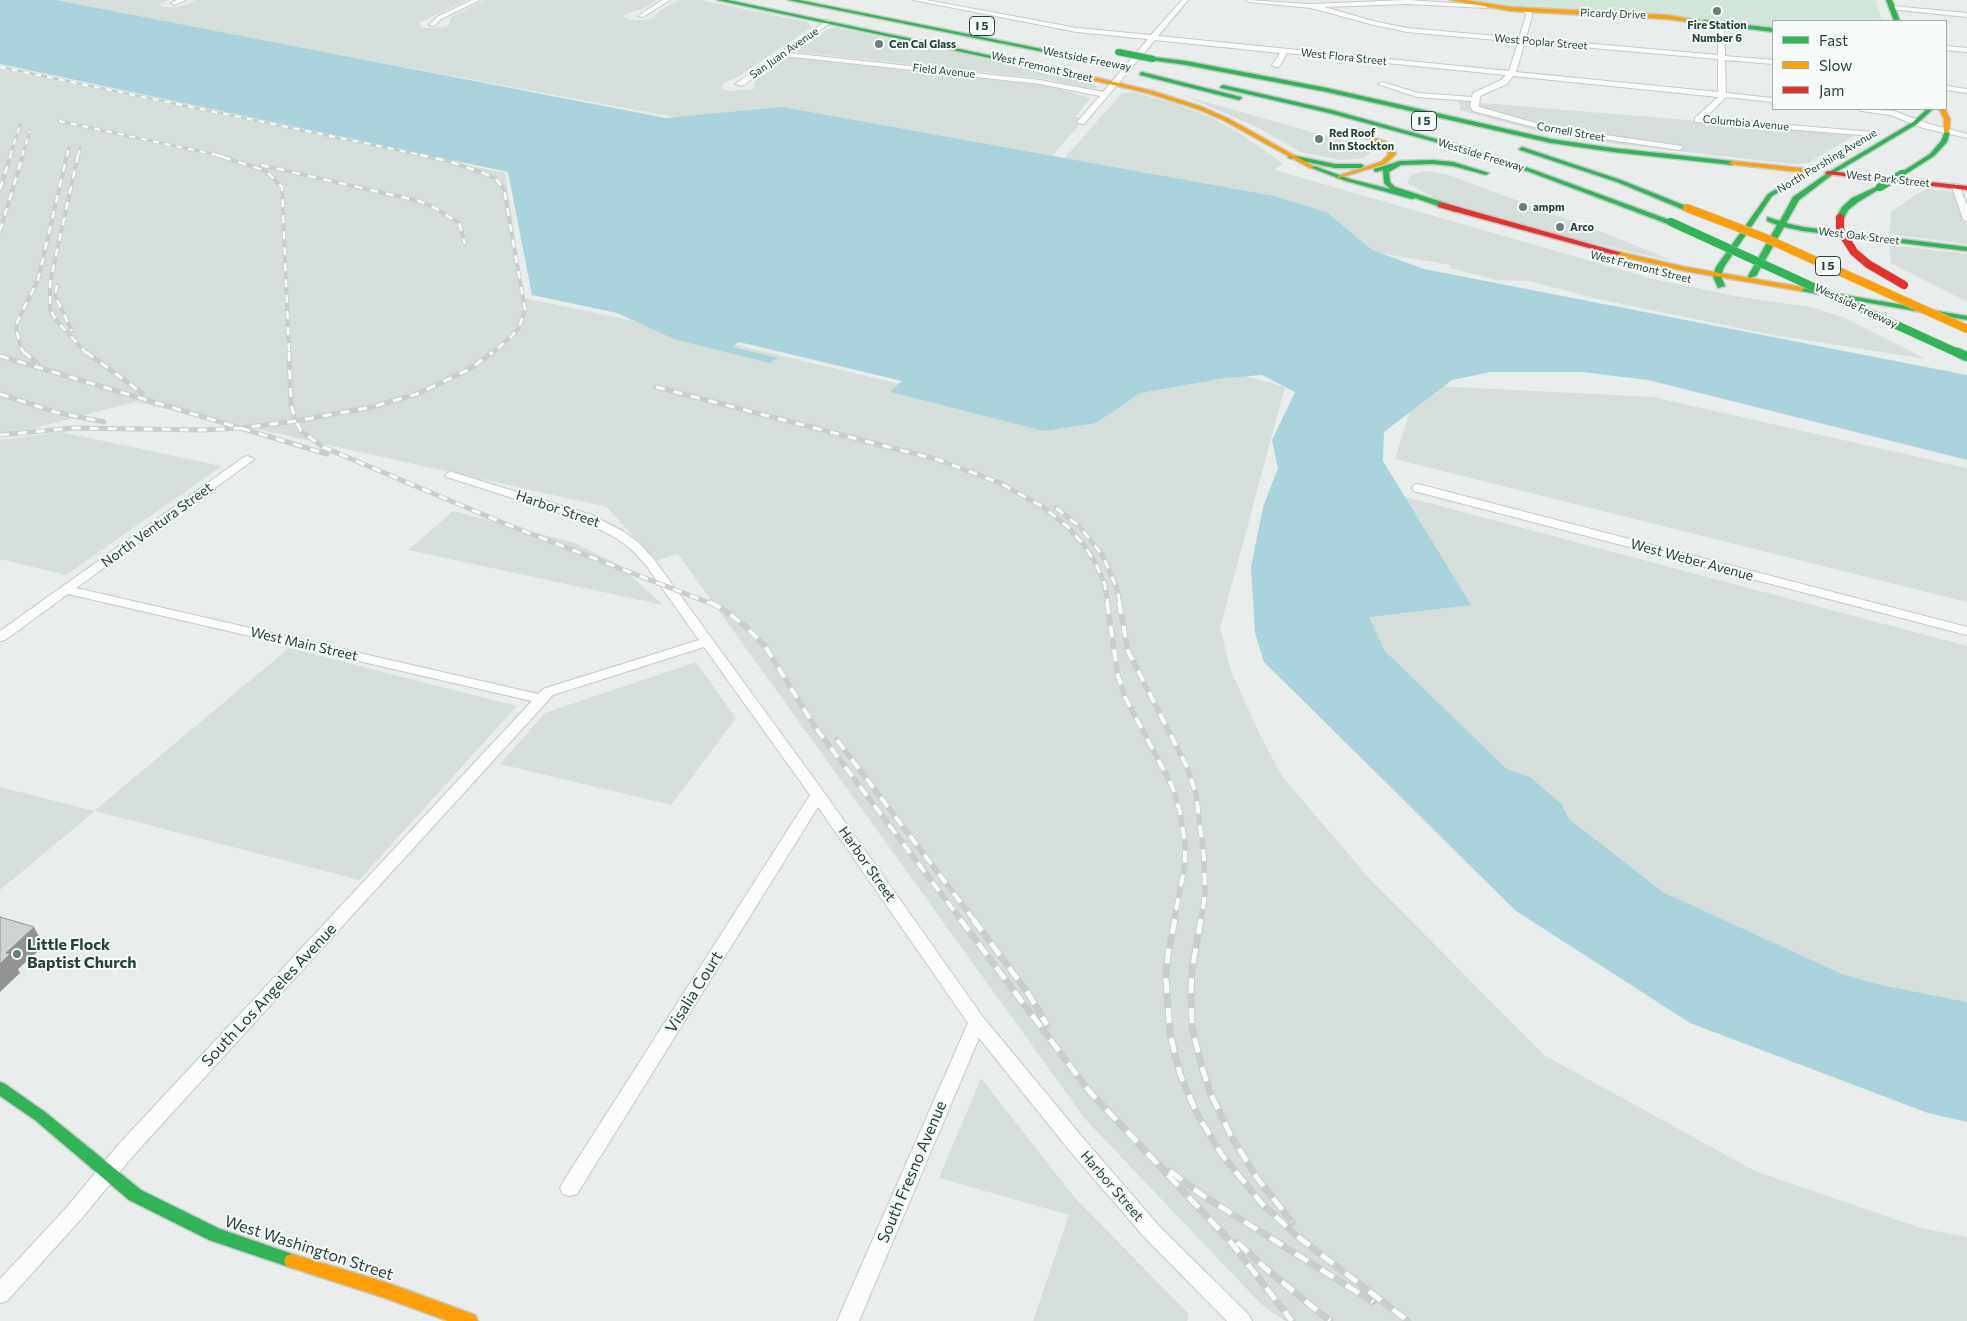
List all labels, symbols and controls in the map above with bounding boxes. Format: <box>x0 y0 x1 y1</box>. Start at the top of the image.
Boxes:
marker: Fire Station Number 6 <box>1711 5 1723 17</box>
street label: Picardy Drive <box>1580 6 1646 22</box>
road number: I 5 <box>970 16 994 36</box>
place label: Fire Station Number 6 <box>1687 18 1747 44</box>
legend <box>1772 20 1947 110</box>
street label: San Juan Avenue <box>747 24 821 82</box>
street label: West Poplar Street <box>1494 31 1588 53</box>
text: Fast <box>1819 31 1848 49</box>
place label: Cen Cal Glass <box>889 37 956 51</box>
marker: Cen Cal Glass <box>873 38 885 50</box>
street label: Westside Freeway <box>1042 44 1132 74</box>
street label: West Flora Street <box>1300 46 1388 68</box>
street label: West Fremont Street <box>990 49 1094 85</box>
text: Slow <box>1819 56 1852 74</box>
street label: Field Avenue <box>912 61 976 81</box>
text: Jam <box>1819 81 1844 99</box>
road number: I 5 <box>1412 112 1436 130</box>
street label: Columbia Avenue <box>1702 113 1790 133</box>
street label: Cornell Street <box>1536 119 1606 145</box>
place label: Red Roof Inn Stockton <box>1329 126 1394 152</box>
street label: North Pershing Avenue <box>1775 126 1879 196</box>
marker: Red Roof Inn Stockton <box>1313 133 1325 145</box>
street label: Westside Freeway <box>1436 136 1526 174</box>
street label: West Park Street <box>1846 168 1930 190</box>
place label: ampm <box>1533 200 1565 214</box>
marker: ampm <box>1517 201 1529 213</box>
place label: Arco <box>1570 220 1594 234</box>
marker: Arco <box>1554 221 1566 233</box>
street label: West Oak Street <box>1818 224 1900 248</box>
street label: West Fremont Street <box>1589 248 1693 286</box>
road number: I 5 <box>1816 256 1840 276</box>
street label: Westside Freeway <box>1813 281 1899 331</box>
street label: North Ventura Street <box>98 479 216 571</box>
street label: Harbor Street <box>514 487 602 531</box>
street label: West Weber Avenue <box>1629 535 1755 585</box>
street label: West Main Street <box>249 623 359 665</box>
street label: Harbor Street <box>835 823 899 905</box>
street label: South Los Angeles Avenue <box>198 919 340 1071</box>
place label: Little Flock Baptist Church <box>27 935 137 973</box>
marker: Little Flock Baptist Church <box>11 948 23 960</box>
street label: Visalia Court <box>661 948 727 1036</box>
street label: South Fresno Avenue <box>873 1098 951 1246</box>
street label: Harbor Street <box>1077 1147 1147 1225</box>
street label: West Washington Street <box>222 1212 396 1284</box>

